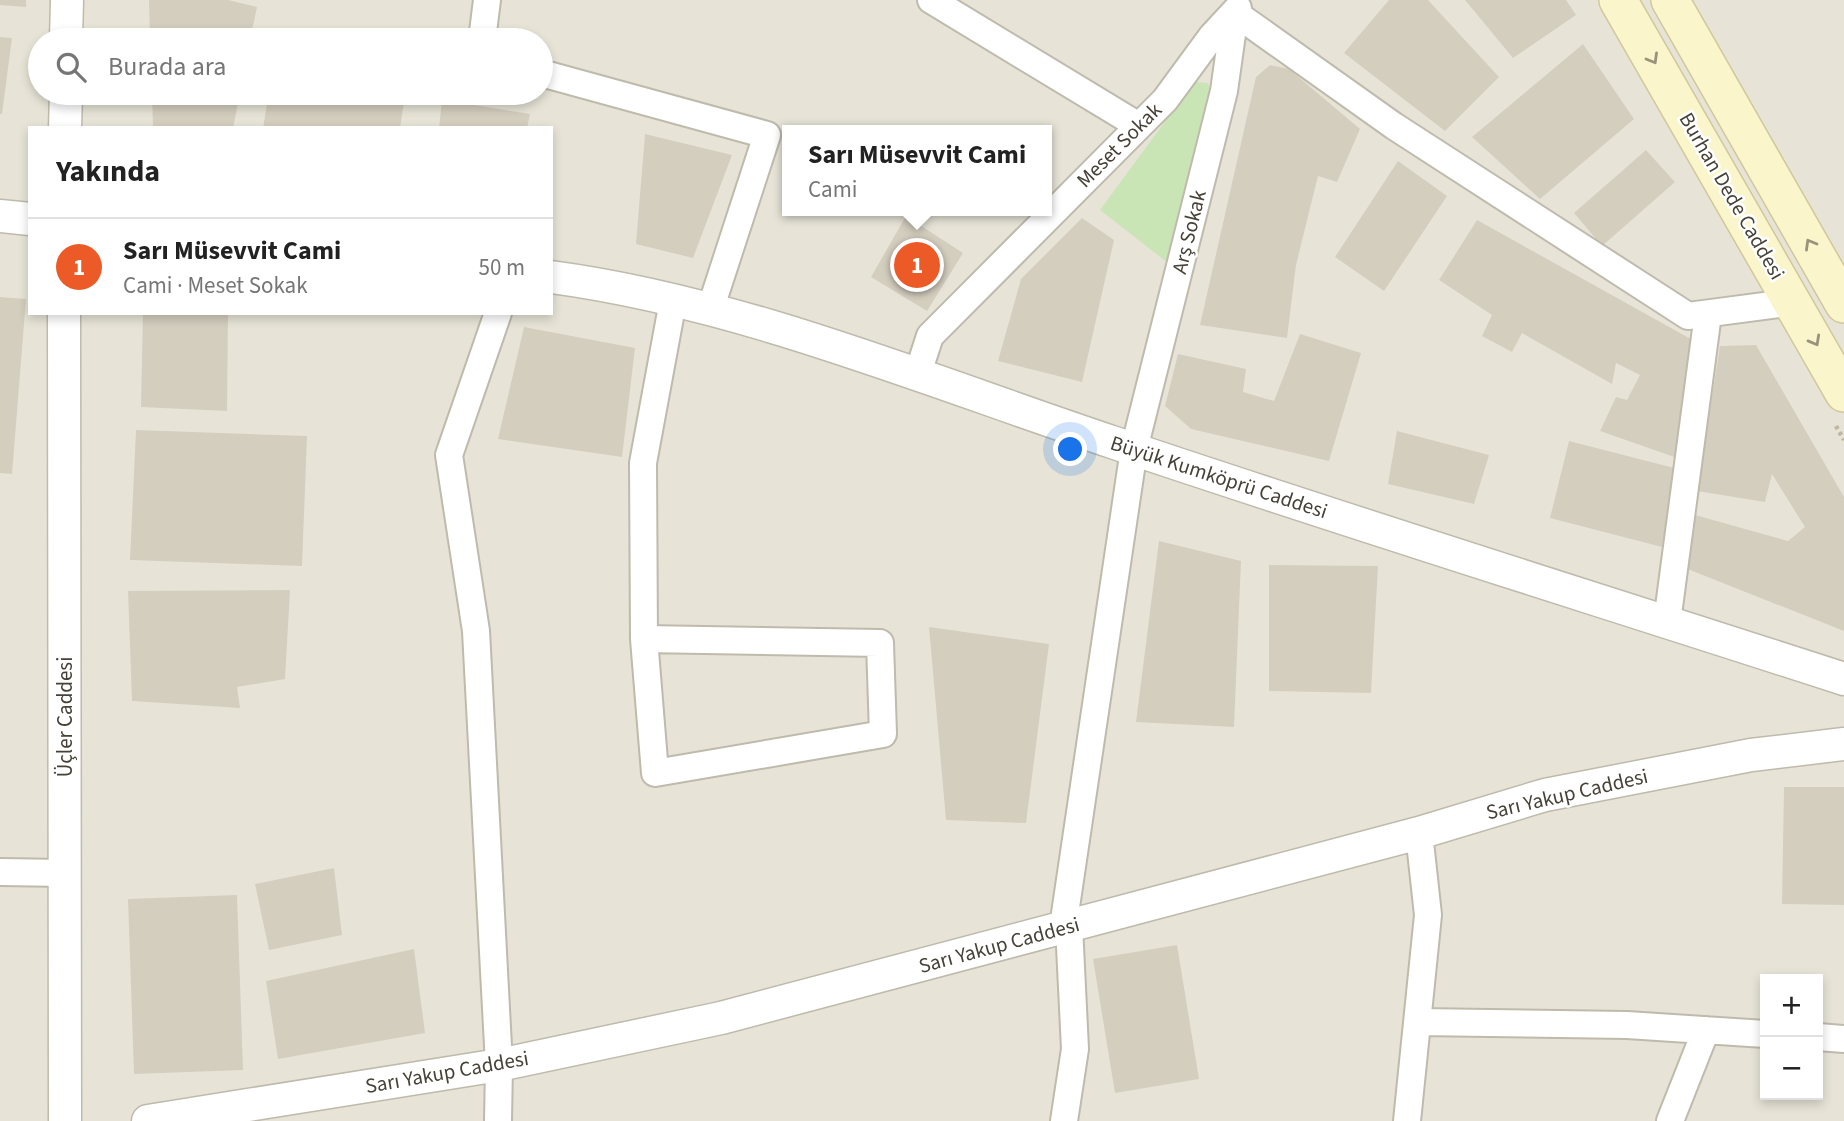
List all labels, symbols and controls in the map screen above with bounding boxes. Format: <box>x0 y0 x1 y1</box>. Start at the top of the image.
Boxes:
search box <box>28 28 553 105</box>
icon: search <box>52 48 90 86</box>
text: Burada ara <box>108 48 226 85</box>
one-way arrow <box>1645 52 1658 64</box>
street label: Meset Sokak <box>1070 95 1169 194</box>
street label: Burhan Dede Caddesi <box>1672 107 1792 285</box>
popup <box>782 125 1052 216</box>
text: Sarı Müsevvit Cami <box>808 136 1026 173</box>
text: Yakında <box>56 150 160 193</box>
text: Cami <box>808 173 857 206</box>
street label: Arş Sokak <box>1164 186 1214 277</box>
text: Sarı Müsevvit Cami <box>123 232 341 269</box>
pin: 1 <box>894 239 940 291</box>
one-way arrow <box>1805 239 1818 252</box>
text: 1 <box>73 251 85 284</box>
text: 50 m <box>478 251 525 284</box>
text: Cami · Meset Sokak <box>123 269 308 302</box>
one-way arrow <box>1807 334 1820 346</box>
street label: Büyük Kumköprü Caddesi <box>1107 428 1331 526</box>
your location <box>1053 432 1087 466</box>
street label: Üçler Caddesi <box>50 657 80 777</box>
street label: Sarı Yakup Caddesi <box>1483 761 1651 827</box>
street label: Sarı Yakup Caddesi <box>915 909 1083 981</box>
map controls <box>1760 974 1823 1100</box>
button: + <box>1760 974 1823 1037</box>
button: − <box>1760 1037 1823 1100</box>
street label: Sarı Yakup Caddesi <box>363 1043 531 1101</box>

